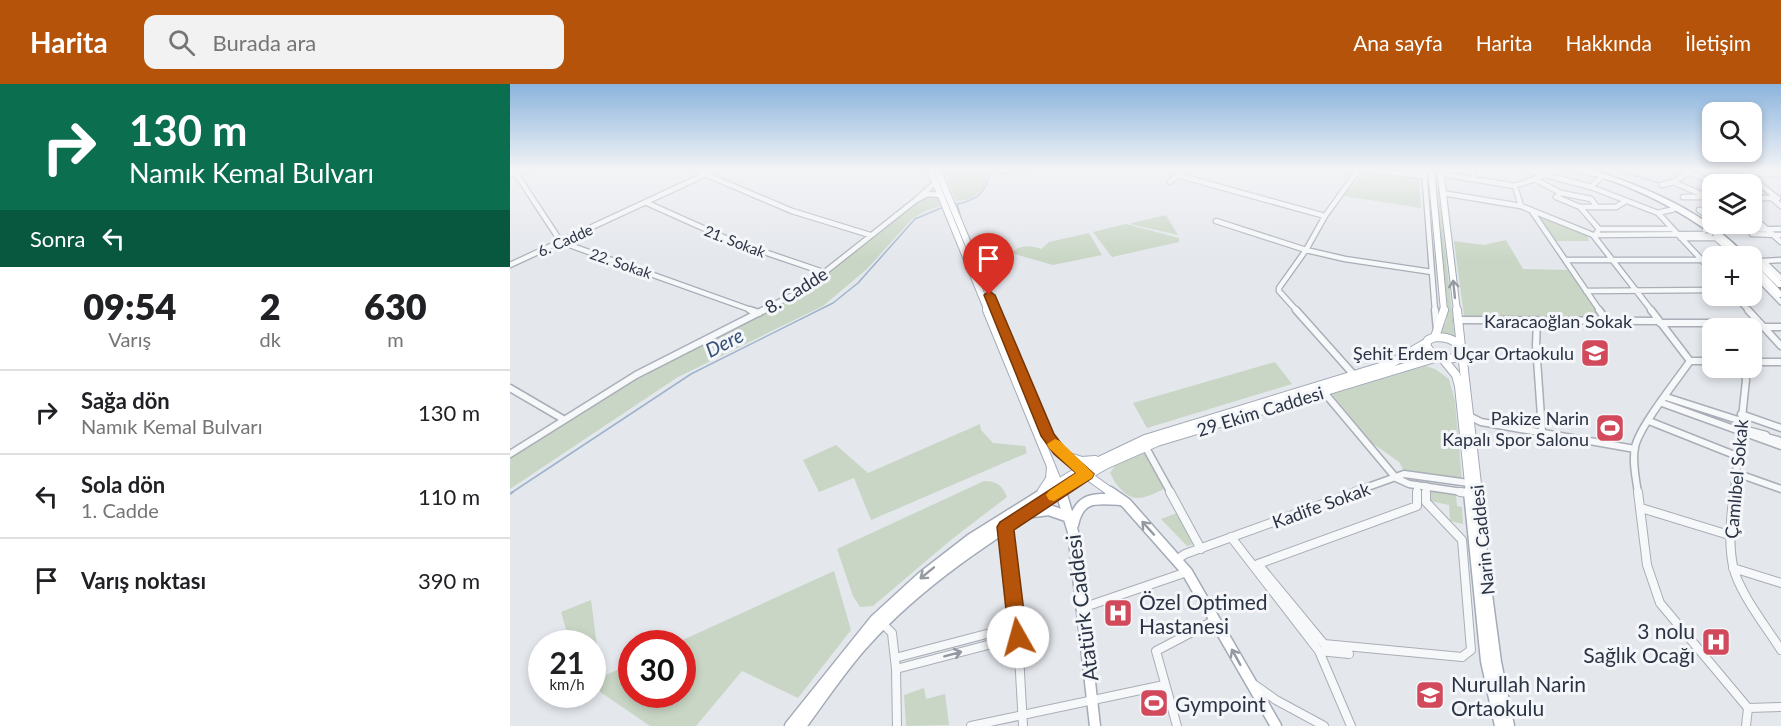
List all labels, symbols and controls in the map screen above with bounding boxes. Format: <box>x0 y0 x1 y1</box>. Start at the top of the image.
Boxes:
search box <box>144 15 564 69</box>
text: Harita <box>30 25 108 59</box>
icon: search <box>165 26 198 59</box>
text: Burada ara <box>213 29 316 56</box>
text: Ana sayfa <box>1353 30 1443 55</box>
text: Harita <box>1476 30 1532 55</box>
text: Hakkında <box>1565 30 1652 55</box>
text: İletişim <box>1685 30 1751 55</box>
map controls <box>1702 102 1762 378</box>
button: search <box>1702 102 1762 162</box>
text: 130 m <box>129 105 247 155</box>
icon: right <box>30 108 108 186</box>
text: Namık Kemal Bulvarı <box>129 156 374 189</box>
button: layers <box>1702 174 1762 234</box>
street label: 6. Cadde <box>535 220 595 260</box>
street label: 21. Sokak <box>702 221 768 261</box>
icon: left <box>97 222 130 255</box>
text: Sonra <box>30 225 85 252</box>
pin <box>963 233 1014 295</box>
icon: arrive <box>972 242 1005 275</box>
street label: 22. Sokak <box>588 244 655 282</box>
button: + <box>1702 246 1762 306</box>
street label: 8. Cadde <box>761 262 831 318</box>
one-way arrow <box>1448 280 1459 300</box>
text: 09:54 <box>83 284 176 328</box>
text: 2 <box>260 284 281 328</box>
text: 630 <box>364 284 427 328</box>
street label: Karacaoğlan Sokak <box>1484 310 1633 332</box>
button: − <box>1702 318 1762 378</box>
water label: Dere <box>701 322 747 362</box>
text: Varış <box>108 327 151 351</box>
text: dk <box>260 327 281 351</box>
text: m <box>387 327 404 351</box>
school or university icon: Şehit Erdem Uçar Ortaokulu <box>1579 337 1611 369</box>
place label: Şehit Erdem Uçar Ortaokulu <box>1353 342 1574 364</box>
street label: 29 Ekim Caddesi <box>1194 381 1326 441</box>
text: Sağa dön <box>81 387 170 414</box>
icon: right <box>30 396 63 429</box>
text: 130 m <box>418 399 480 426</box>
place label: Pakize Narin Kapalı Spor Salonu <box>1442 407 1589 450</box>
sports icon: Pakize Narin Kapalı Spor Salonu <box>1594 412 1626 444</box>
text: Namık Kemal Bulvarı <box>81 414 262 438</box>
street label: Çamlıbel Sokak <box>1720 417 1752 540</box>
text: Sola dön <box>81 471 165 498</box>
street label: Kadife Sokak <box>1269 477 1374 533</box>
icon: left <box>30 480 63 513</box>
text: 110 m <box>418 483 480 510</box>
street label: Narin Caddesi <box>1465 484 1499 596</box>
text: 1. Cadde <box>81 498 159 522</box>
one-way arrow <box>1141 521 1155 536</box>
street label: Atatürk Caddesi <box>1060 533 1102 683</box>
icon: arrive <box>30 564 63 597</box>
one-way arrow <box>919 566 935 579</box>
text: Varış noktası <box>81 567 206 594</box>
text: 390 m <box>418 567 480 594</box>
place label: Özel Optimed Hastanesi <box>1139 589 1268 638</box>
hospital icon: Özel Optimed Hastanesi <box>1102 597 1134 629</box>
position arrow <box>986 605 1050 669</box>
place label: 3 nolu Sağlık Ocağı <box>1583 618 1695 667</box>
hospital icon: 3 nolu Sağlık Ocağı <box>1700 626 1732 658</box>
speed limit sign: 30 <box>618 630 696 708</box>
text: 21 <box>550 644 584 680</box>
one-way arrow <box>943 648 962 659</box>
one-way arrow <box>1230 649 1241 667</box>
place label: Nurullah Narin Ortaokulu <box>1451 671 1586 720</box>
text: km/h <box>549 675 585 693</box>
school or university icon: Nurullah Narin Ortaokulu <box>1414 679 1446 711</box>
sports icon: Gympoint <box>1138 687 1170 719</box>
place label: Gympoint <box>1175 691 1266 716</box>

